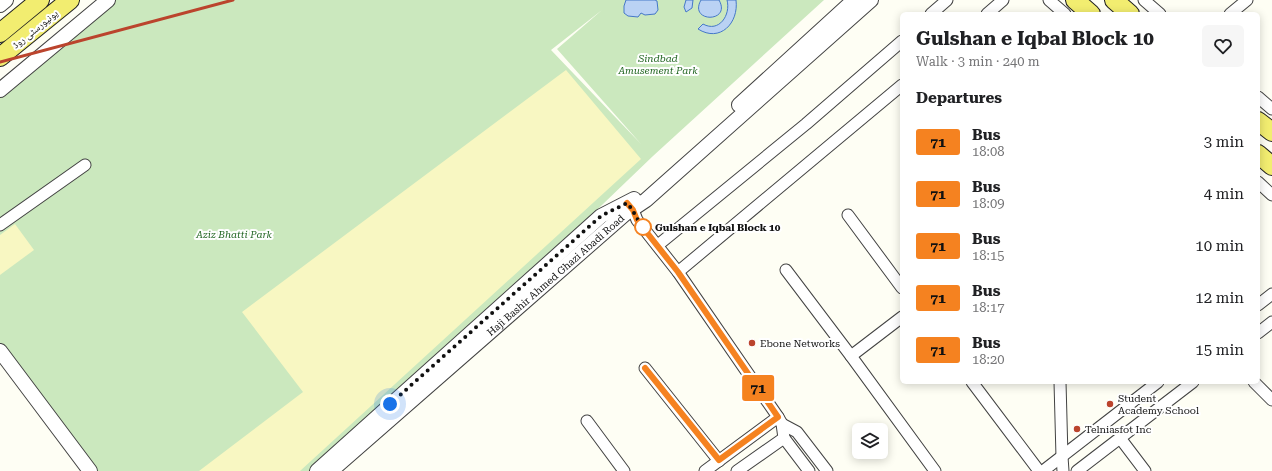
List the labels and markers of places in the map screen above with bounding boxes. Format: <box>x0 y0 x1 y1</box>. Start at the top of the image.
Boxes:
marker: Gulshan e Iqbal Block 10 <box>634 218 652 236</box>
place label: Gulshan e Iqbal Block 10 <box>655 222 781 233</box>
marker: Ebone Networks <box>747 338 757 348</box>
place label: Ebone Networks <box>760 338 840 349</box>
place label: Student Academy School <box>1118 393 1199 416</box>
marker: Student Academy School <box>1105 399 1115 409</box>
marker: Telniasfot Inc <box>1072 424 1082 434</box>
place label: Telniasfot Inc <box>1085 424 1152 435</box>

